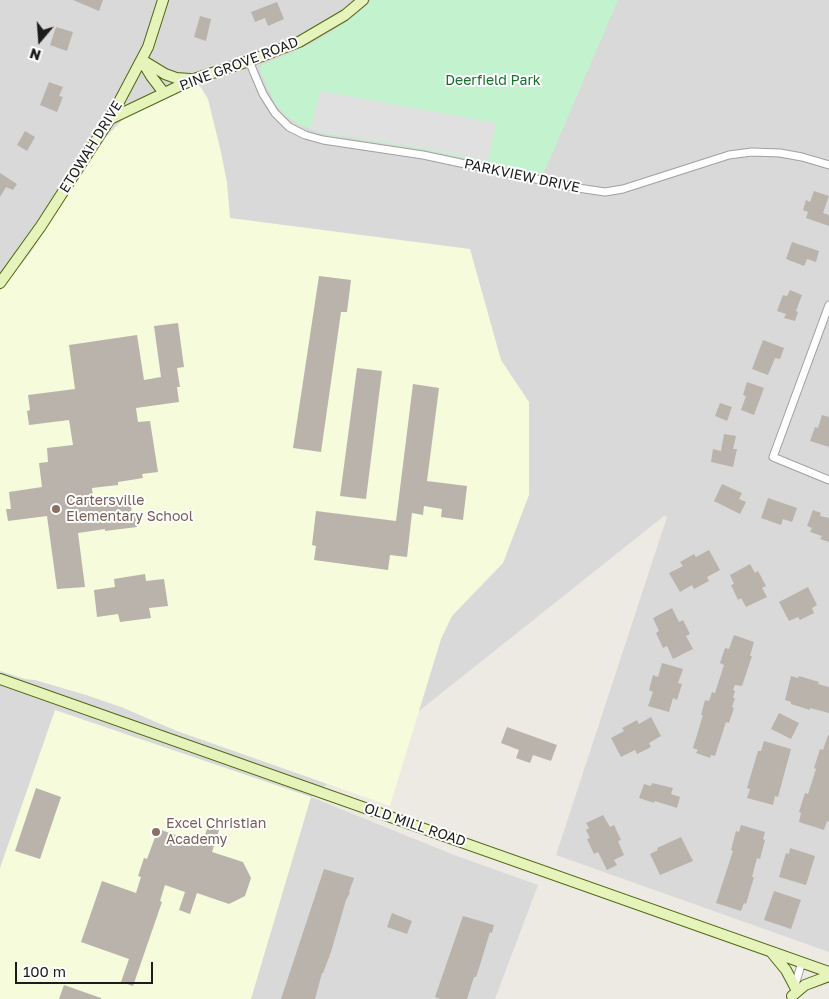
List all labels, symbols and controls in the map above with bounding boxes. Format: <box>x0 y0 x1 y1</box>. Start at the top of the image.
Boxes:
north arrow <box>15 15 65 65</box>
street label: PINE GROVE ROAD <box>177 34 301 94</box>
text: N <box>28 45 43 64</box>
park label: Deerfield Park <box>445 73 541 89</box>
street label: ETOWAH DRIVE <box>56 98 126 196</box>
street label: PARKVIEW DRIVE <box>463 156 581 196</box>
place label: Cartersville Elementary School <box>66 493 193 526</box>
marker: Cartersville Elementary School <box>50 503 62 515</box>
street label: OLD MILL ROAD <box>362 800 468 850</box>
place label: Excel Christian Academy <box>166 816 266 849</box>
marker: Excel Christian Academy <box>150 826 162 838</box>
scale bar <box>18 952 155 984</box>
text: 100 m <box>23 962 66 980</box>

